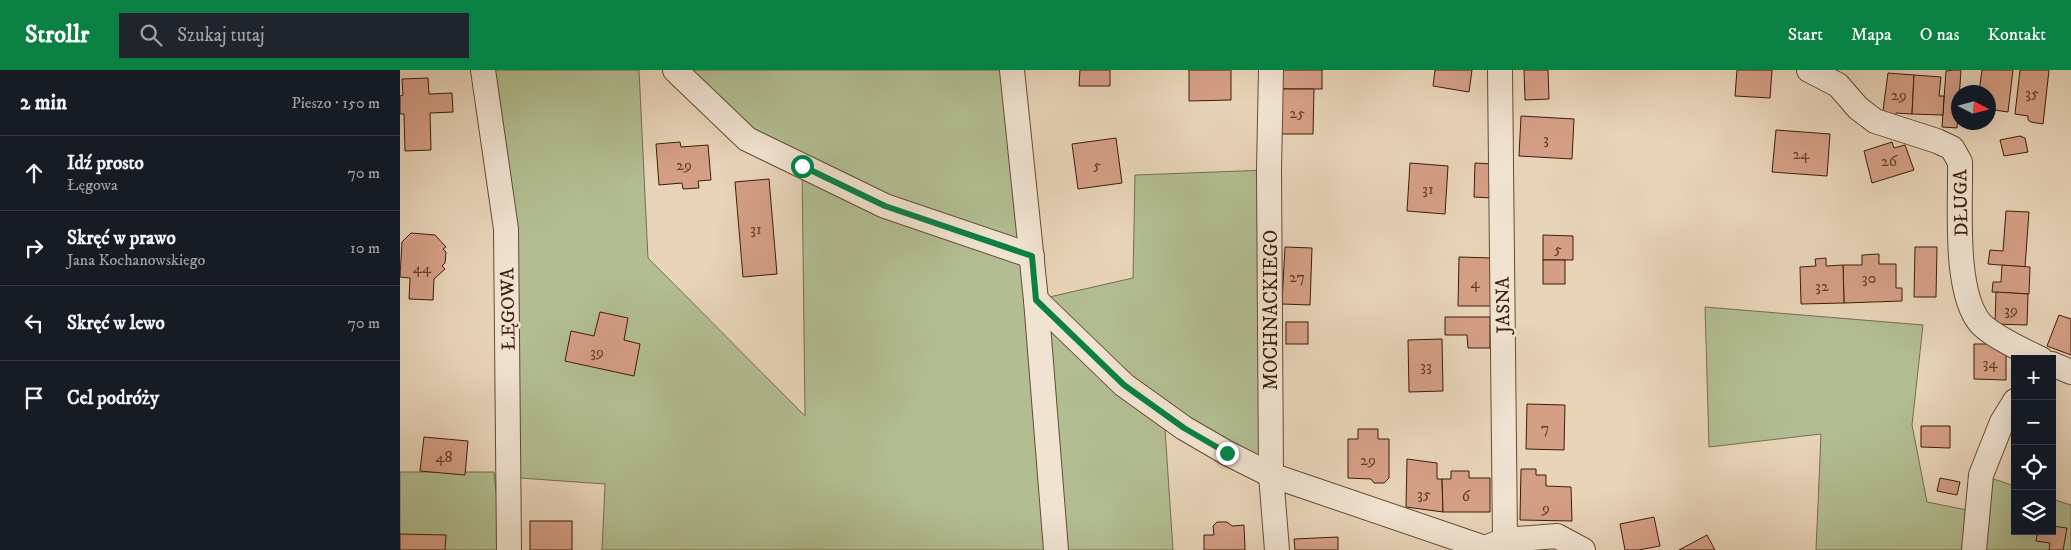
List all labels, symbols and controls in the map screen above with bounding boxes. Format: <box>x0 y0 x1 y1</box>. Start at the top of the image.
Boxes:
search box <box>119 13 469 58</box>
text: Strollr <box>25 20 89 50</box>
icon: search <box>137 21 165 49</box>
text: Szukaj tutaj <box>177 24 265 47</box>
text: Start <box>1788 24 1823 46</box>
text: Mapa <box>1851 24 1892 46</box>
text: O nas <box>1920 24 1959 46</box>
text: Kontakt <box>1987 24 2046 46</box>
house number: 35 <box>2025 83 2039 103</box>
house number: 29 <box>1891 85 1907 105</box>
north arrow <box>1951 85 1996 130</box>
text: 2 min <box>20 90 67 116</box>
text: Pieszo · 150 m <box>291 93 380 113</box>
house number: 25 <box>1289 103 1305 123</box>
house number: 3 <box>1543 129 1549 149</box>
house number: 24 <box>1792 144 1810 164</box>
house number: 26 <box>1881 151 1898 171</box>
text: Idź prosto <box>67 152 144 175</box>
house number: 29 <box>676 155 692 175</box>
route start <box>791 155 814 178</box>
house number: 5 <box>1093 155 1101 175</box>
icon: ahead <box>20 159 48 187</box>
text: 70 m <box>348 163 380 183</box>
street label: DŁUGA <box>1949 168 1974 237</box>
text: Łęgowa <box>67 175 118 195</box>
house number: 31 <box>1422 179 1434 199</box>
house number: 31 <box>750 219 762 239</box>
text: Skręć w prawo <box>67 227 176 250</box>
street label: MOCHNACKIEGO <box>1260 230 1283 390</box>
icon: right <box>20 234 48 262</box>
text: 10 m <box>350 238 380 258</box>
house number: 5 <box>1554 239 1562 259</box>
text: Jana Kochanowskiego <box>67 250 205 270</box>
house number: 44 <box>413 258 432 278</box>
street label: ŁĘGOWA <box>496 267 521 350</box>
house number: 27 <box>1289 267 1305 287</box>
house number: 30 <box>1862 268 1876 288</box>
house number: 4 <box>1470 273 1480 293</box>
street label: JASNA <box>1491 276 1516 335</box>
house number: 32 <box>1815 276 1829 296</box>
house number: 39 <box>2004 300 2018 320</box>
icon: left <box>20 309 48 337</box>
text: Skręć w lewo <box>67 312 165 335</box>
text: 70 m <box>348 313 380 333</box>
house number: 39 <box>590 342 604 362</box>
house number: 34 <box>1982 353 1998 373</box>
map controls <box>2011 355 2056 535</box>
button: + <box>2011 355 2056 400</box>
house number: 33 <box>1420 356 1432 376</box>
icon: arrive <box>20 384 48 412</box>
text: Cel podróży <box>67 387 159 410</box>
button: − <box>2011 400 2056 445</box>
house number: 7 <box>1541 418 1549 438</box>
route end <box>1216 442 1239 465</box>
button: locate <box>2011 445 2056 490</box>
house number: 48 <box>435 447 453 467</box>
house number: 29 <box>1360 450 1376 470</box>
house number: 35 <box>1417 484 1431 504</box>
house number: 6 <box>1462 486 1471 506</box>
button: layers <box>2011 490 2056 535</box>
house number: 9 <box>1541 498 1550 518</box>

